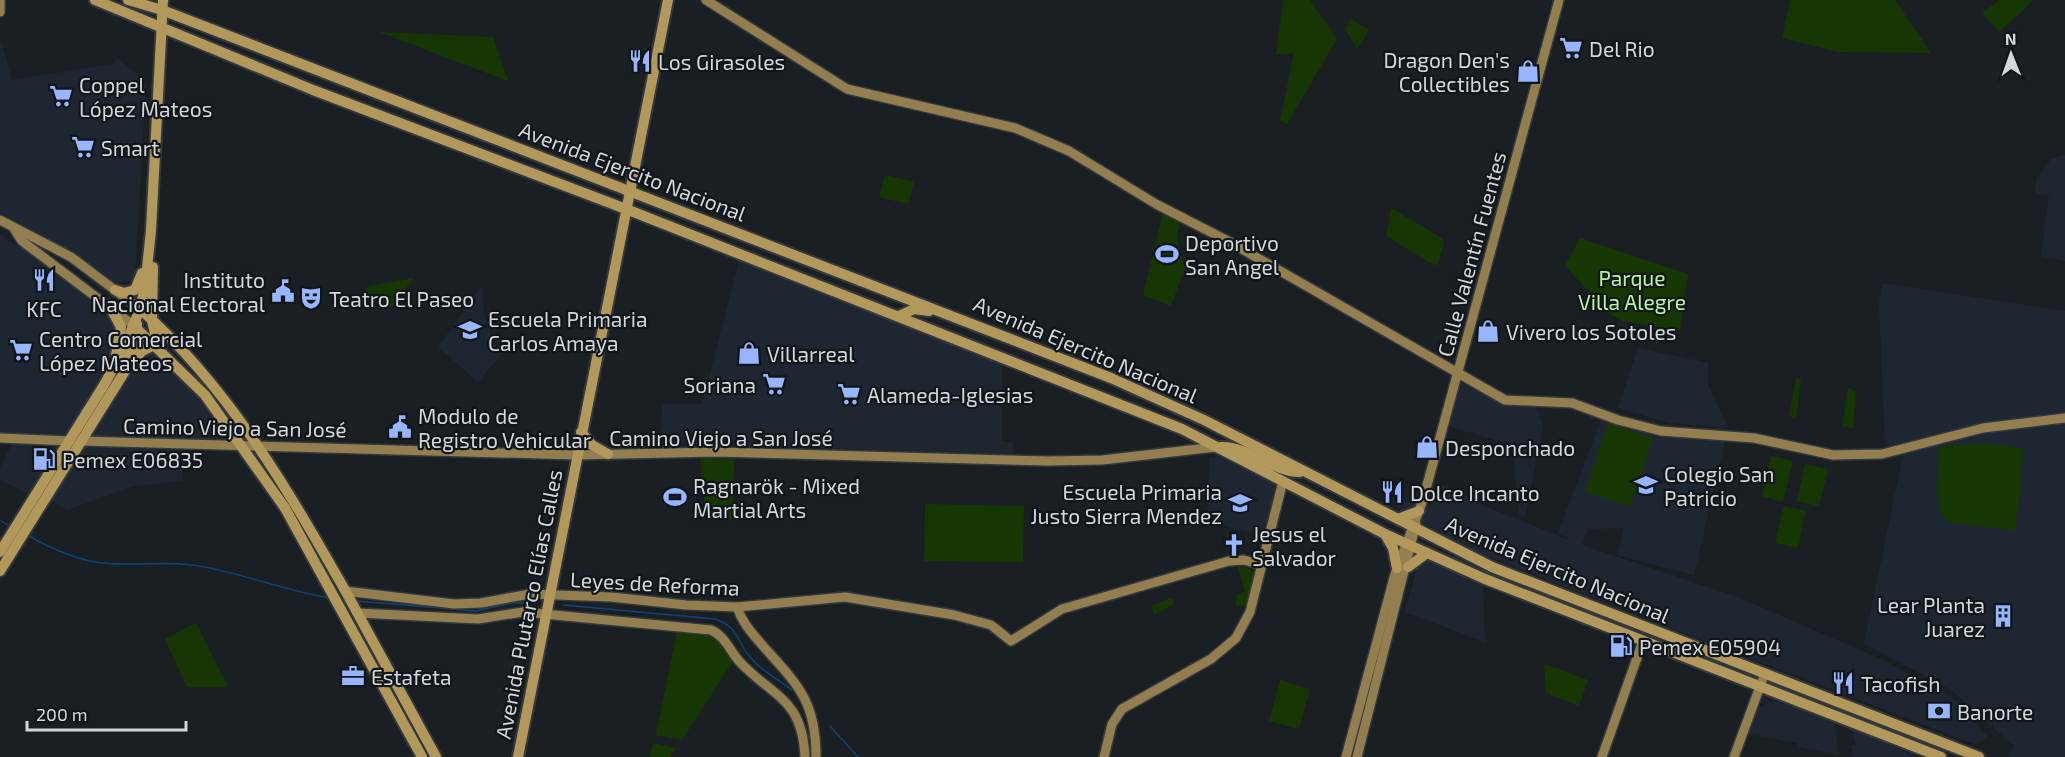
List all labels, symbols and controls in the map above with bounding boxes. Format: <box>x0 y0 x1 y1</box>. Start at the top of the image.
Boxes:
north arrow <box>1981 24 2041 84</box>
text: N <box>2005 29 2017 48</box>
supermarket icon: Del Rio <box>1558 35 1584 61</box>
place label: Del Rio <box>1589 36 1655 61</box>
place label: Dragon Den's Collectibles <box>1383 47 1510 96</box>
restaurant icon: Los Girasoles <box>627 48 653 74</box>
place label: Los Girasoles <box>658 49 785 74</box>
shop icon: Dragon Den's Collectibles <box>1515 58 1541 84</box>
place label: Coppel López Mateos <box>79 72 212 121</box>
supermarket icon: Coppel López Mateos <box>48 83 74 109</box>
street label: Avenida Ejercito Nacional <box>516 116 751 227</box>
supermarket icon: Smart <box>70 134 96 160</box>
place label: Smart <box>101 135 159 160</box>
street label: Calle Valentín Fuentes <box>1432 149 1510 359</box>
place label: Deportivo San Angel <box>1185 230 1280 279</box>
sports icon: Deportivo San Angel <box>1154 241 1180 267</box>
park label: Parque Villa Alegre <box>1578 265 1686 314</box>
restaurant icon: KFC <box>31 267 57 293</box>
place label: Instituto Nacional Electoral <box>91 267 266 316</box>
public building icon: Instituto Nacional Electoral <box>270 278 296 304</box>
theatre icon: Teatro El Paseo <box>298 285 324 311</box>
place label: Teatro El Paseo <box>329 286 474 311</box>
street label: Avenida Ejercito Nacional <box>970 290 1202 409</box>
place label: KFC <box>26 296 62 321</box>
place label: Escuela Primaria Carlos Amaya <box>488 306 648 355</box>
school or university icon: Escuela Primaria Carlos Amaya <box>457 317 483 343</box>
shop icon: Vivero los Sotoles <box>1475 318 1501 344</box>
place label: Vivero los Sotoles <box>1506 319 1676 344</box>
place label: Centro Comercial López Mateos <box>39 326 203 375</box>
supermarket icon: Centro Comercial López Mateos <box>8 337 34 363</box>
shop icon: Villarreal <box>736 340 762 366</box>
place label: Villarreal <box>767 341 855 366</box>
supermarket icon: Soriana <box>761 371 787 397</box>
place label: Soriana <box>683 372 756 397</box>
supermarket icon: Alameda-Iglesias <box>836 381 862 407</box>
place label: Alameda-Iglesias <box>867 382 1033 407</box>
place label: Modulo de Registro Vehicular <box>418 403 592 452</box>
street label: Camino Viejo a San José <box>123 413 347 442</box>
public building icon: Modulo de Registro Vehicular <box>387 414 413 440</box>
street label: Camino Viejo a San José <box>609 425 833 451</box>
shop icon: Desponchado <box>1414 434 1440 460</box>
place label: Desponchado <box>1445 435 1575 460</box>
fuel station icon: Pemex E06835 <box>31 446 57 472</box>
place label: Pemex E06835 <box>62 447 203 472</box>
place label: Colegio San Patricio <box>1664 461 1774 510</box>
street label: Avenida Plutarco Elías Calles <box>490 467 566 741</box>
school or university icon: Colegio San Patricio <box>1633 472 1659 498</box>
place label: Ragnarök - Mixed Martial Arts <box>693 473 860 522</box>
place label: Escuela Primaria Justo Sierra Mendez <box>1030 479 1222 528</box>
restaurant icon: Dolce Incanto <box>1379 479 1405 505</box>
place label: Dolce Incanto <box>1410 480 1540 505</box>
sports icon: Ragnarök - Mixed Martial Arts <box>662 484 688 510</box>
school or university icon: Escuela Primaria Justo Sierra Mendez <box>1227 490 1253 516</box>
street label: Avenida Ejercito Nacional <box>1442 510 1674 629</box>
place label: Jesus el Salvador <box>1252 521 1337 570</box>
church icon: Jesus el Salvador <box>1221 532 1247 558</box>
street label: Leyes de Reforma <box>570 566 740 600</box>
place label: Lear Planta Juarez <box>1877 592 1985 641</box>
building icon: Lear Planta Juarez <box>1990 603 2016 629</box>
fuel station icon: Pemex E05904 <box>1608 633 1634 659</box>
place label: Pemex E05904 <box>1639 634 1781 659</box>
office icon: Estafeta <box>340 663 366 689</box>
place label: Estafeta <box>371 664 452 689</box>
restaurant icon: Tacofish <box>1830 670 1856 696</box>
place label: Tacofish <box>1861 671 1940 696</box>
scale bar <box>27 694 186 732</box>
bank icon: Banorte <box>1926 698 1952 724</box>
place label: Banorte <box>1957 699 2033 724</box>
text: 200 m <box>36 703 88 725</box>

